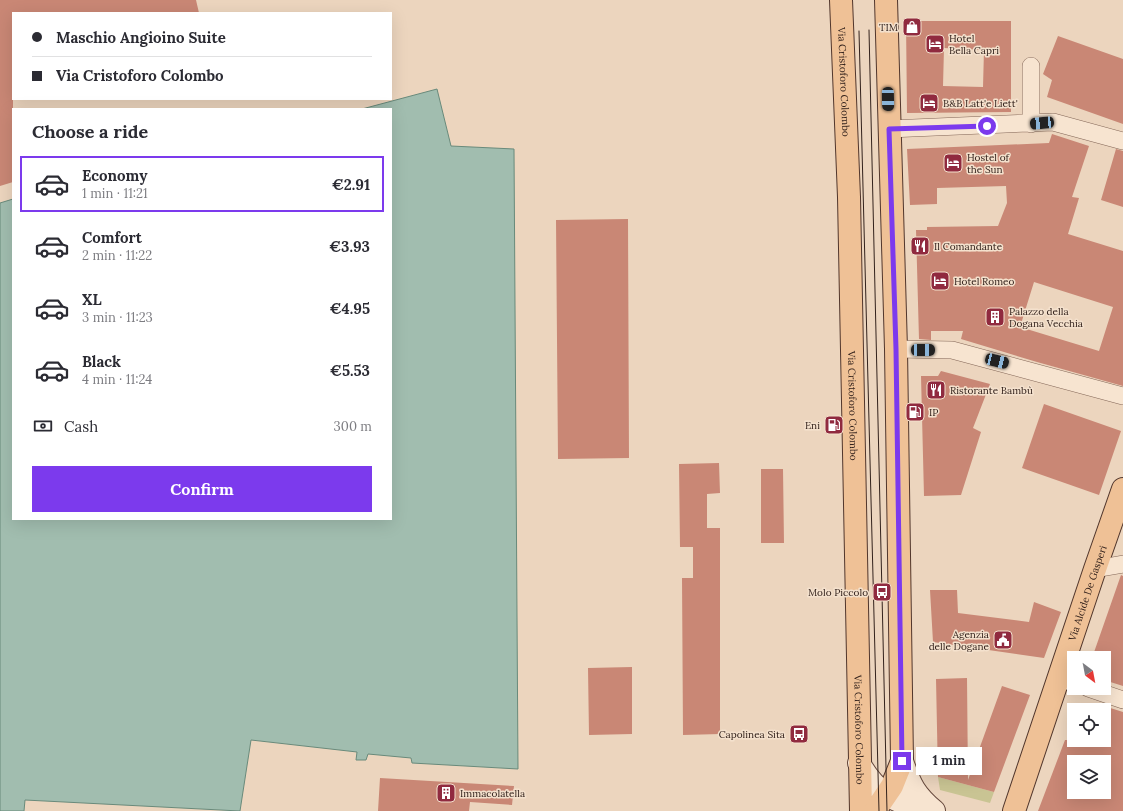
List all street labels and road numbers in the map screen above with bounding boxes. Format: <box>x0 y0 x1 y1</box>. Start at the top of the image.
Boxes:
street label: Via Cristoforo Colombo <box>835 26 853 137</box>
street label: Via Cristoforo Colombo <box>845 350 860 461</box>
street label: Via Alcide De Gasperi <box>1065 544 1110 643</box>
street label: Via Cristoforo Colombo <box>851 674 866 785</box>

